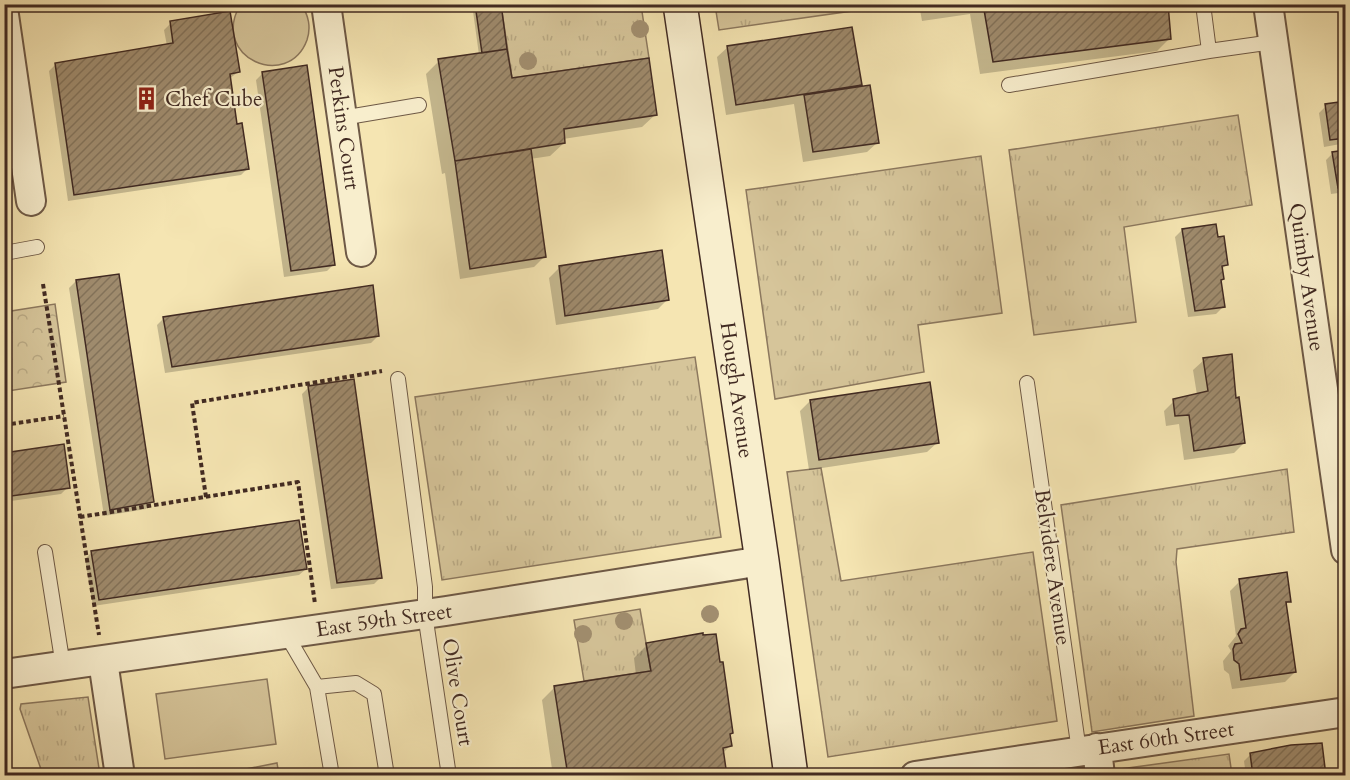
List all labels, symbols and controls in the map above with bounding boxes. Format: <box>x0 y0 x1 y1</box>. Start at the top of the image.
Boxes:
street label: Perkins Court <box>320 64 367 192</box>
place label: Chef Cube <box>165 85 263 114</box>
building icon: Chef Cube <box>134 86 160 112</box>
street label: Quimby Avenue <box>1282 201 1331 353</box>
street label: Hough Avenue <box>713 320 760 460</box>
street label: Belvidere Avenue <box>1027 487 1078 647</box>
street label: East 59th Street <box>314 597 454 644</box>
street label: Olive Court <box>435 636 480 748</box>
street label: East 60th Street <box>1096 715 1236 762</box>

